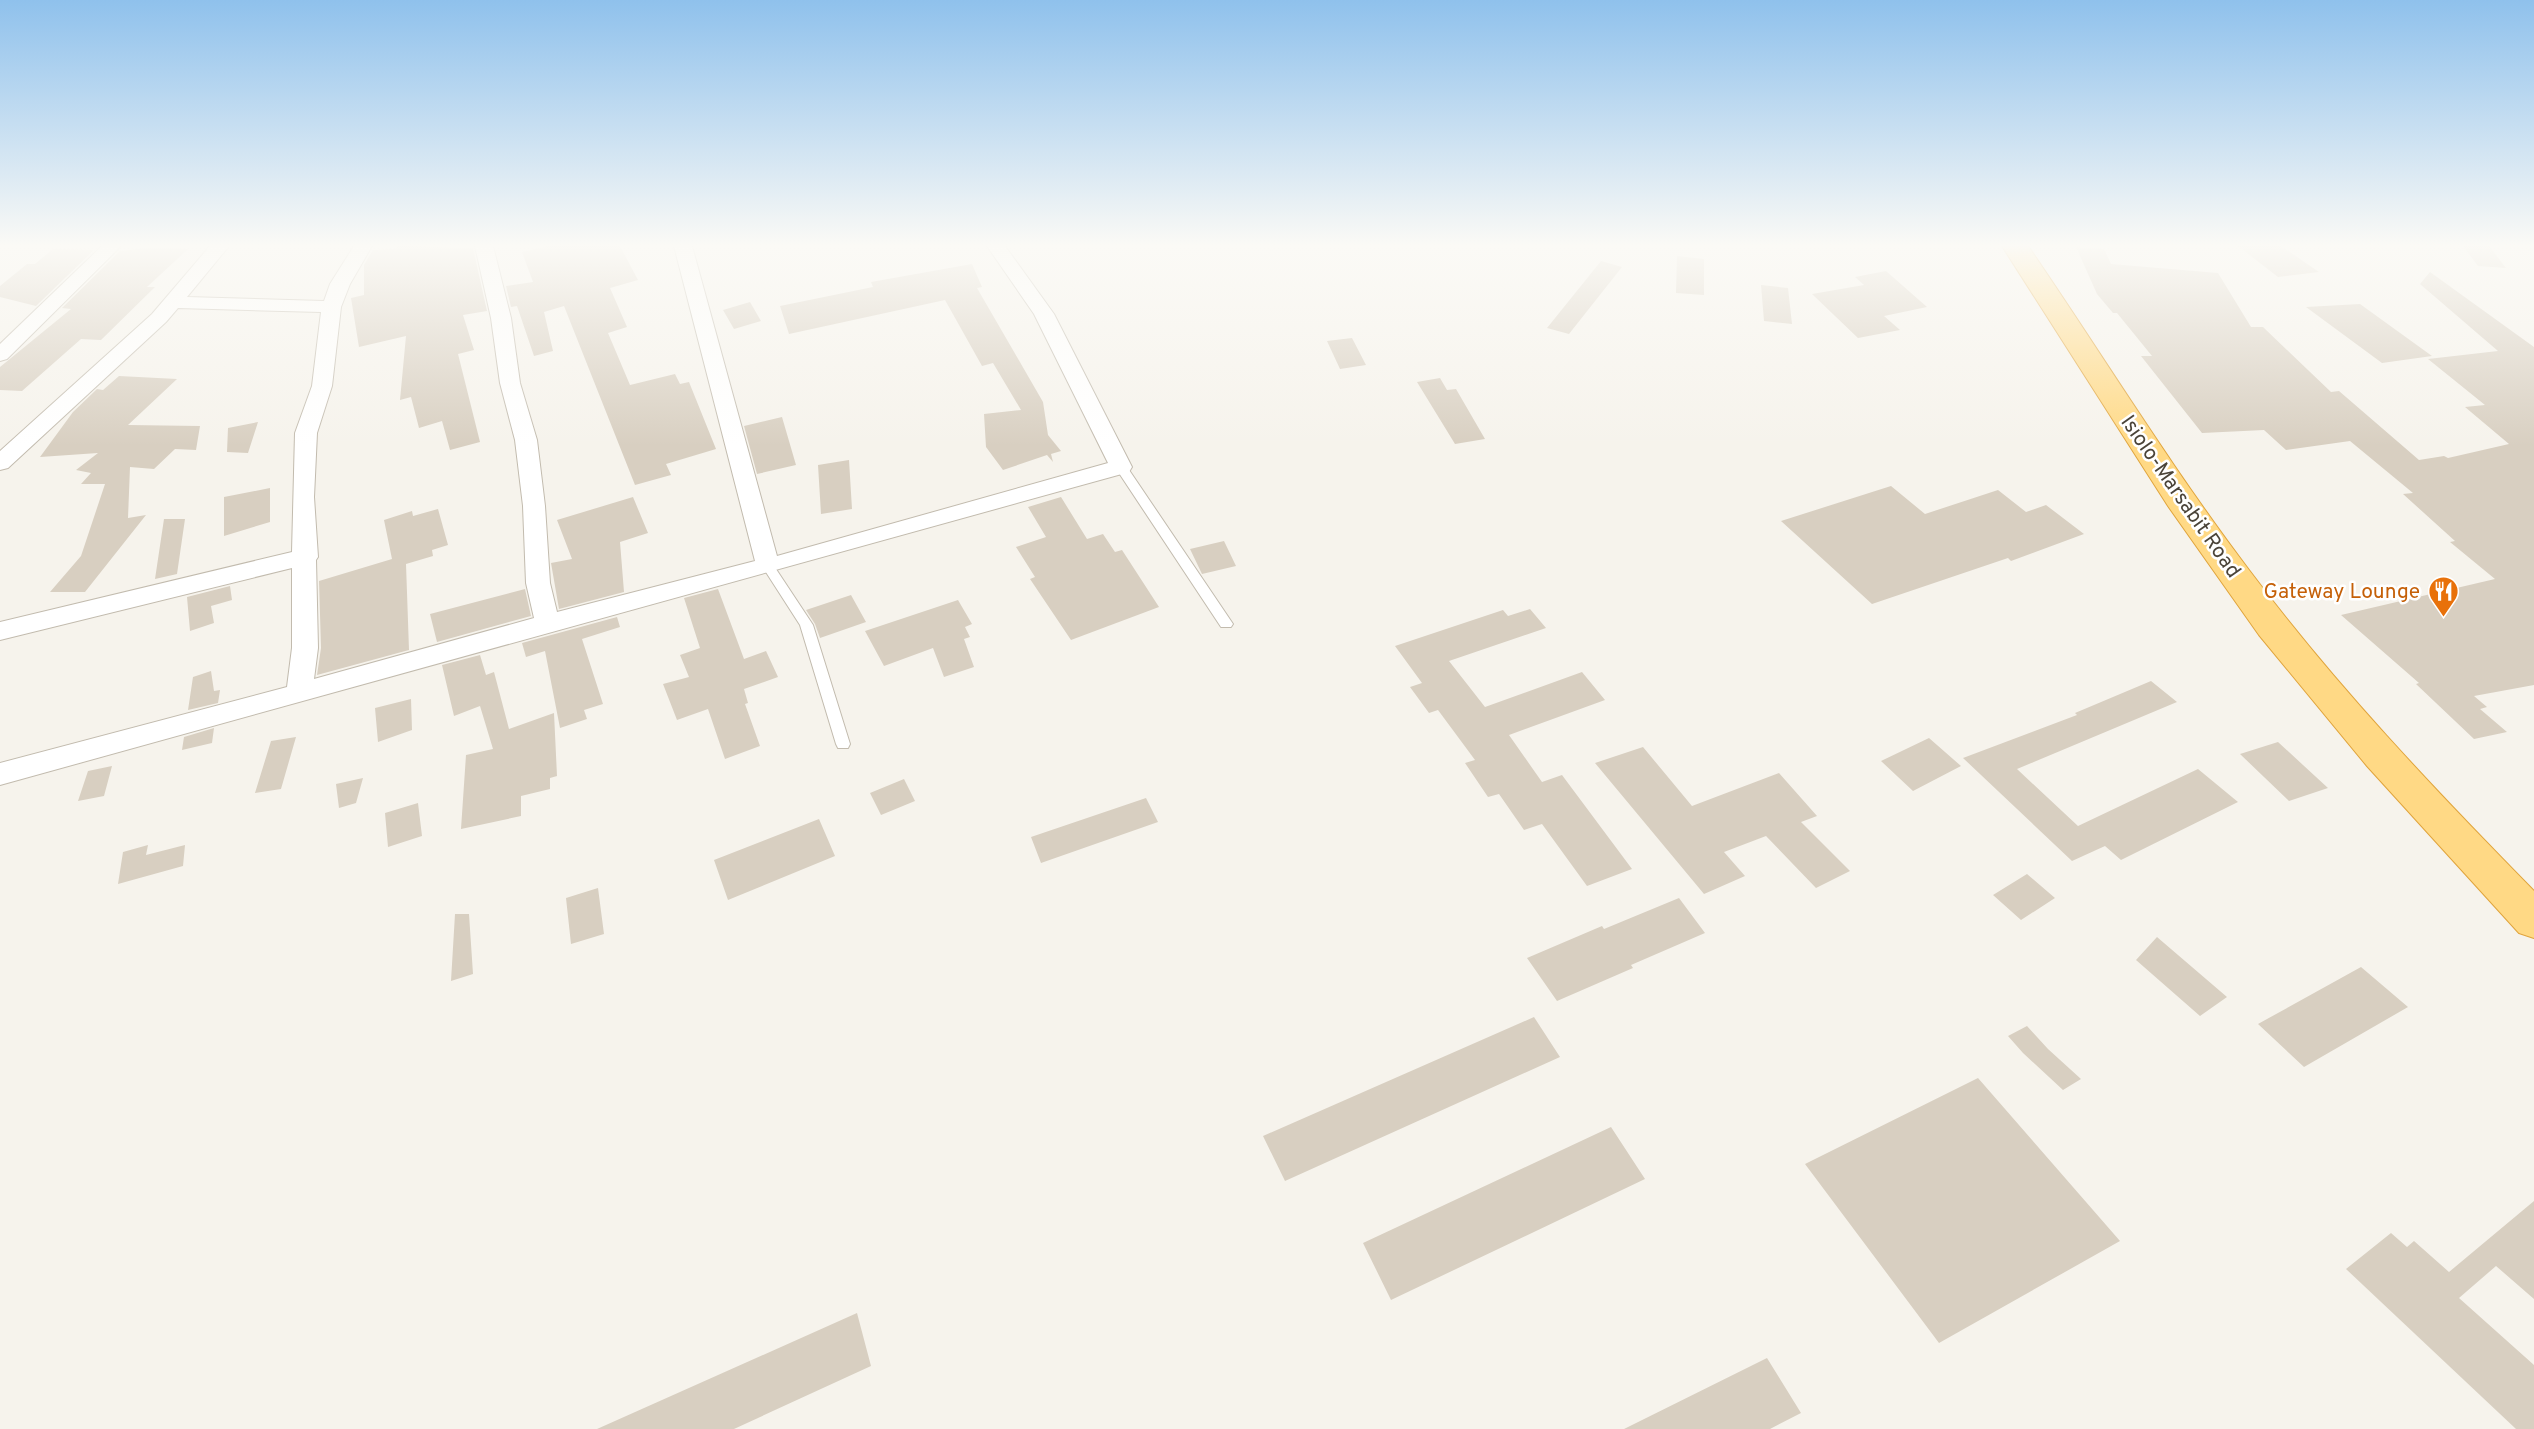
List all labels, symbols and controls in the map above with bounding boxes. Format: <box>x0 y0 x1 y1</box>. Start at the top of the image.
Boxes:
street label: Isiolo-Marsabit Road <box>2114 410 2246 584</box>
restaurant icon: Gateway Lounge <box>2426 575 2460 619</box>
place label: Gateway Lounge <box>2264 579 2420 606</box>

